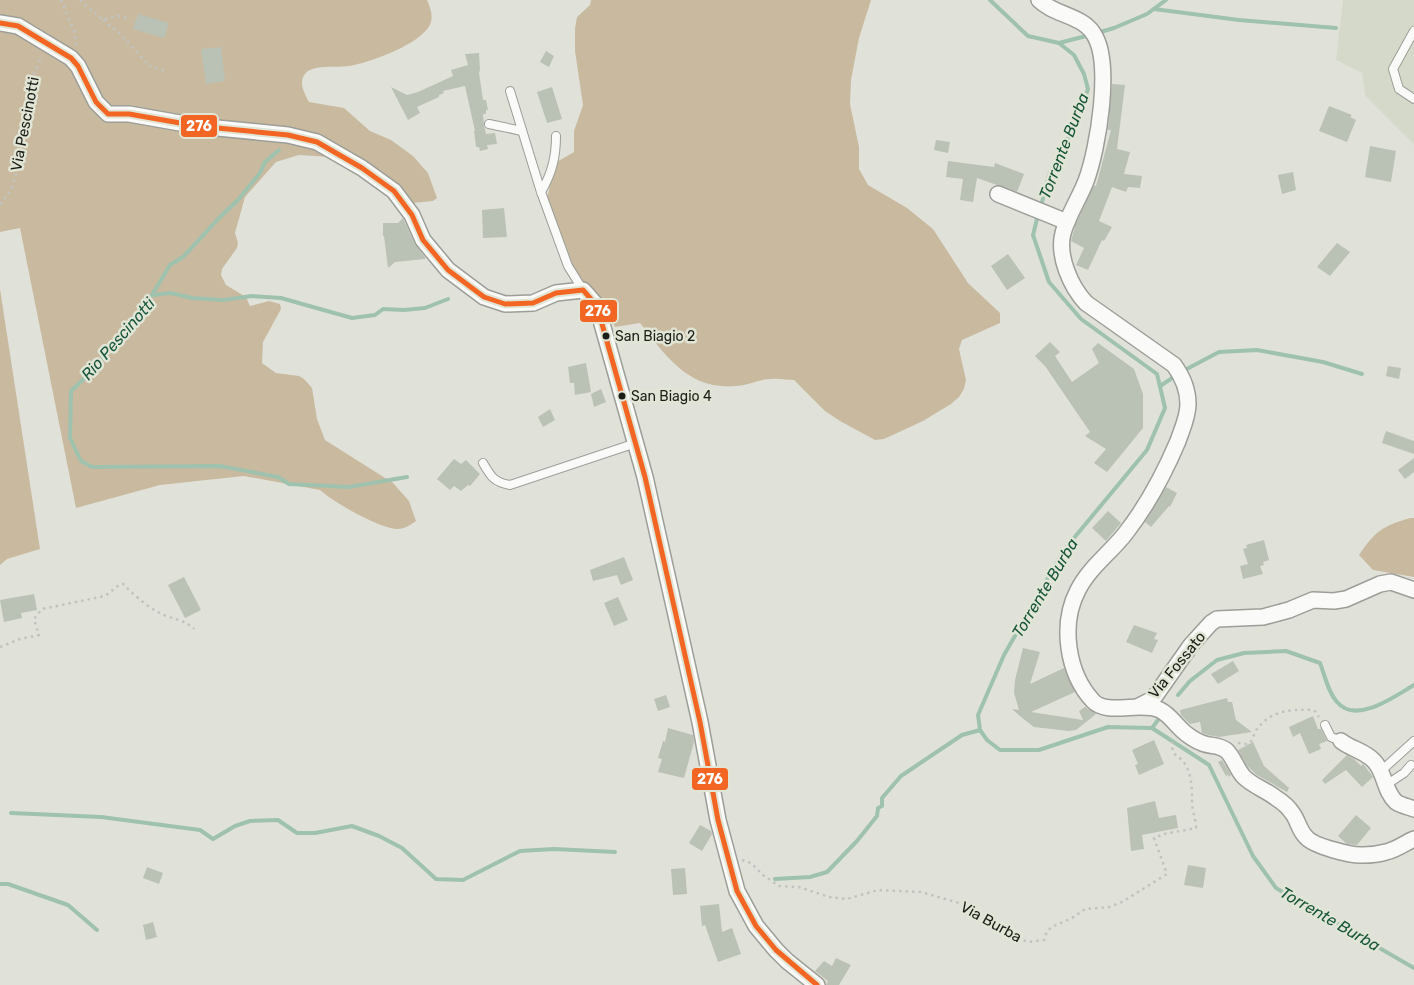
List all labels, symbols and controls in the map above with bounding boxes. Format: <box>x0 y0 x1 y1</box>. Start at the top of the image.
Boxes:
street label: Via Pescinotti <box>7 75 43 173</box>
water label: Torrente Burba <box>1035 90 1093 202</box>
line badge: 276 <box>180 114 218 138</box>
text: 276 <box>186 118 212 135</box>
water label: Rio Pescinotti <box>77 293 160 384</box>
line badge: 276 <box>579 299 618 323</box>
text: 276 <box>585 303 611 320</box>
place label: San Biagio 2 <box>615 328 695 345</box>
marker: San Biagio 2 <box>601 331 611 341</box>
place label: San Biagio 4 <box>631 388 712 405</box>
marker: San Biagio 4 <box>617 391 627 401</box>
water label: Torrente Burba <box>1008 535 1082 641</box>
street label: Via Fossato <box>1145 628 1209 702</box>
line badge: 276 <box>691 767 729 791</box>
text: 276 <box>697 771 723 788</box>
water label: Torrente Burba <box>1277 883 1383 955</box>
street label: Via Burba <box>957 898 1025 946</box>

